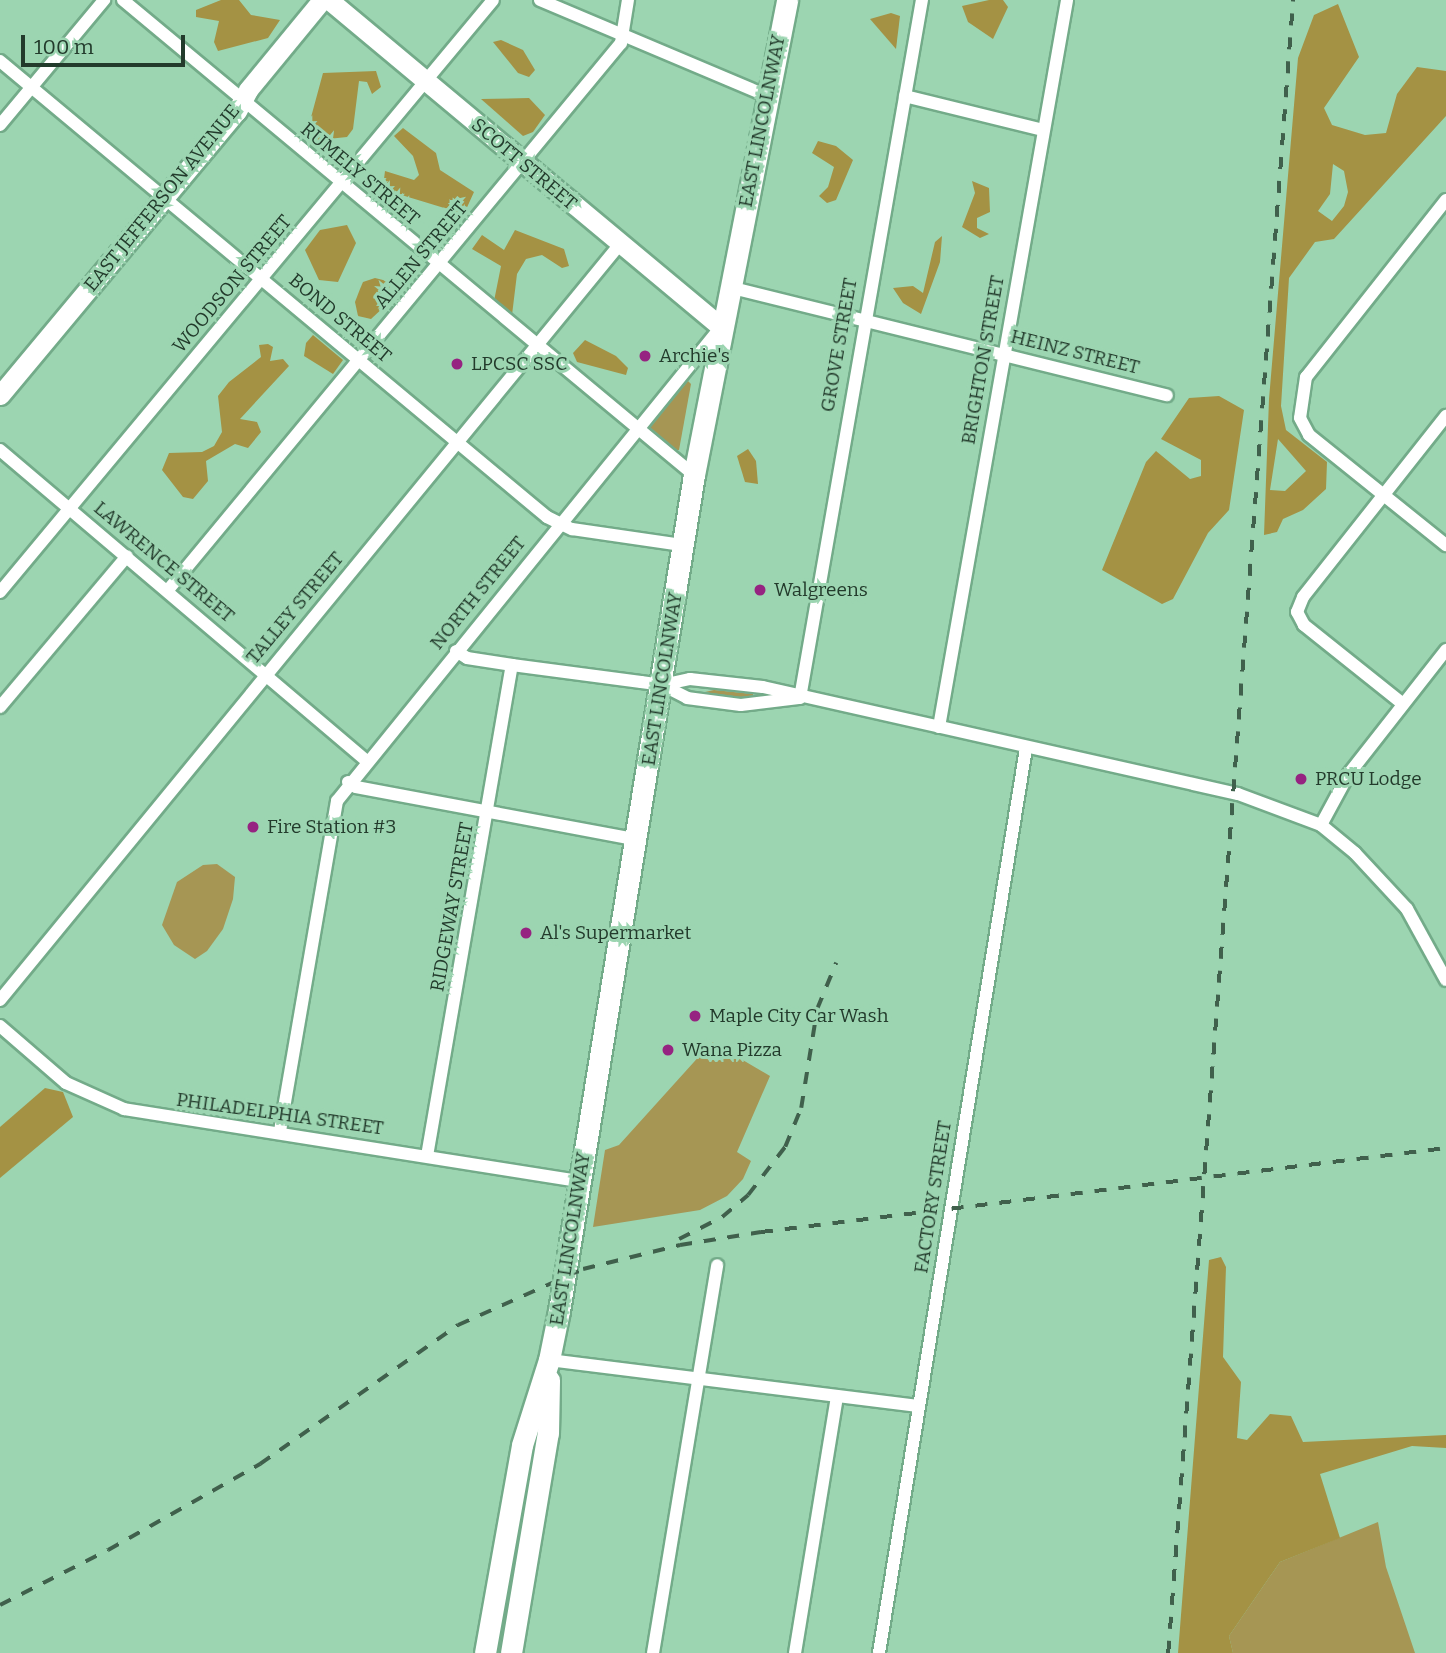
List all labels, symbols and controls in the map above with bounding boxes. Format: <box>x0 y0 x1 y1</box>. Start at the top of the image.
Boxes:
scale bar <box>24 21 189 65</box>
street label: EAST LINCOLNWAY <box>734 33 790 209</box>
text: 100 m <box>34 34 94 60</box>
street label: EAST JEFFERSON AVENUE <box>79 100 245 296</box>
street label: SCOTT STREET <box>467 113 581 215</box>
street label: RUMELY STREET <box>296 118 424 230</box>
street label: ALLEN STREET <box>370 197 472 313</box>
street label: WOODSON STREET <box>168 211 296 357</box>
street label: BOND STREET <box>284 269 396 367</box>
street label: BRIGHTON STREET <box>957 274 1009 446</box>
street label: GROVE STREET <box>816 276 862 414</box>
street label: HEINZ STREET <box>1008 325 1142 379</box>
place label: Archie's <box>659 345 730 367</box>
marker: Archie's <box>637 348 653 364</box>
place label: LPCSC SSC <box>471 353 567 375</box>
marker: LPCSC SSC <box>449 356 465 372</box>
street label: LAWRENCE STREET <box>89 497 239 627</box>
street label: NORTH STREET <box>425 532 531 654</box>
street label: TALLEY STREET <box>242 548 348 668</box>
place label: Walgreens <box>774 579 868 601</box>
marker: Walgreens <box>752 582 768 598</box>
street label: EAST LINCOLNWAY <box>637 591 687 767</box>
place label: PRCU Lodge <box>1315 768 1422 790</box>
marker: PRCU Lodge <box>1293 771 1309 787</box>
place label: Fire Station #3 <box>267 816 396 838</box>
marker: Fire Station #3 <box>245 819 261 835</box>
street label: RIDGEWAY STREET <box>426 821 478 993</box>
place label: Al's Supermarket <box>540 922 691 944</box>
marker: Al's Supermarket <box>518 925 534 941</box>
place label: Maple City Car Wash <box>709 1005 888 1027</box>
marker: Maple City Car Wash <box>687 1008 703 1024</box>
place label: Wana Pizza <box>682 1039 782 1061</box>
marker: Wana Pizza <box>660 1042 676 1058</box>
street label: PHILADELPHIA STREET <box>175 1088 385 1140</box>
street label: FACTORY STREET <box>910 1119 956 1275</box>
street label: EAST LINCOLNWAY <box>545 1151 595 1327</box>

